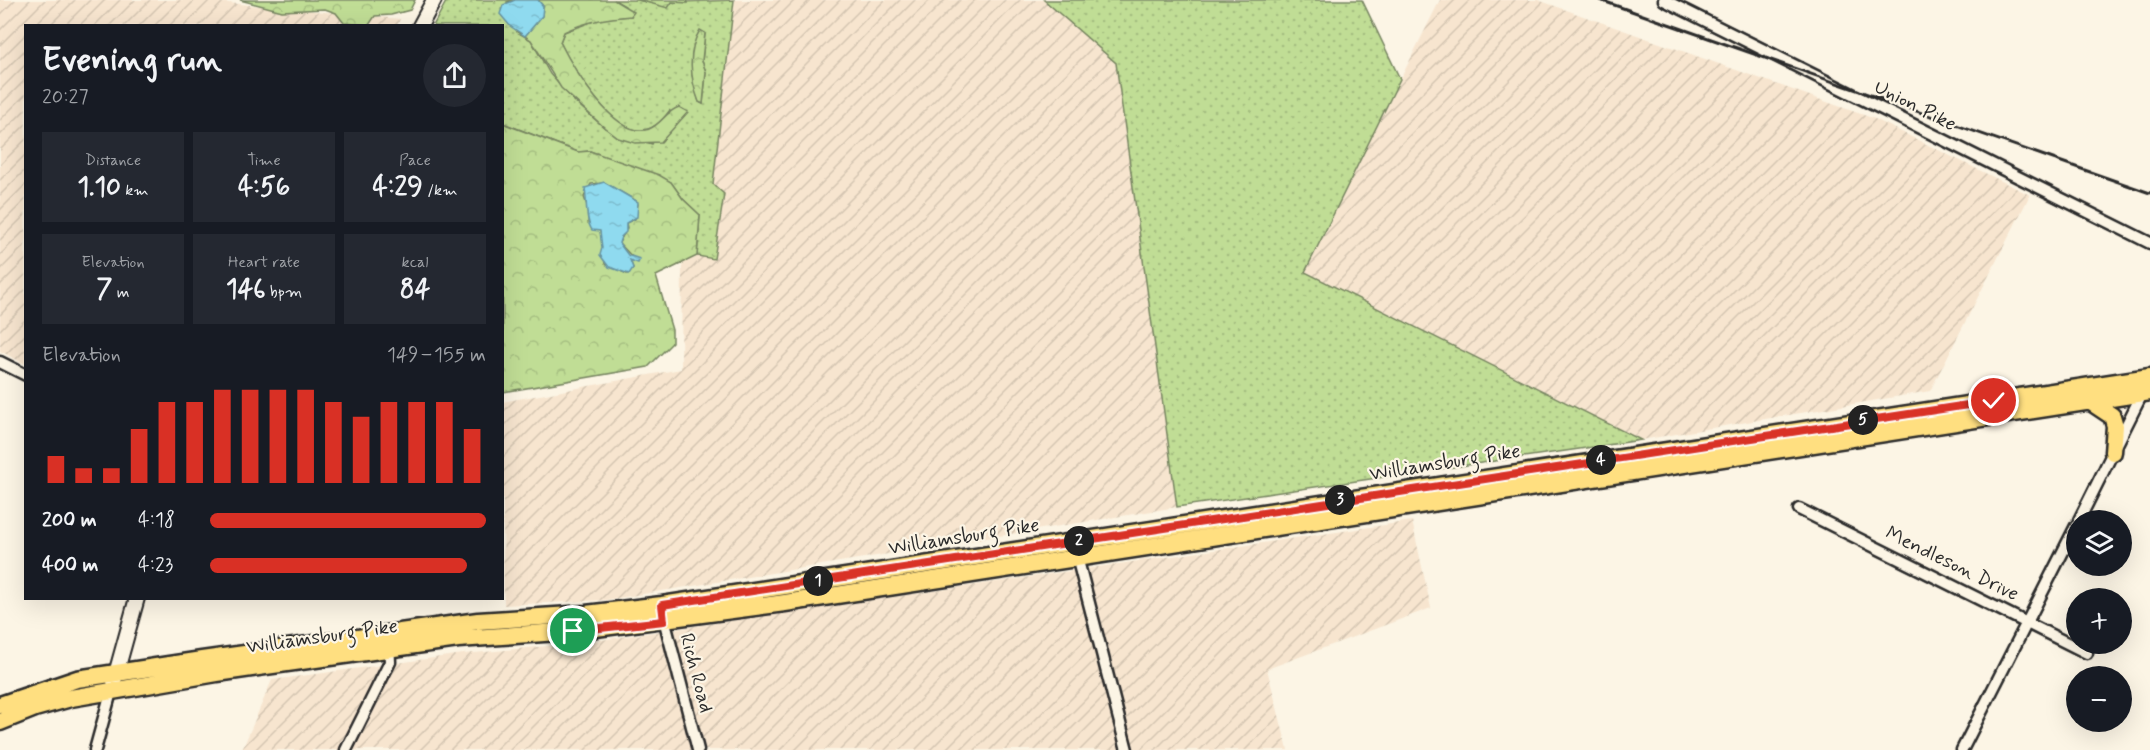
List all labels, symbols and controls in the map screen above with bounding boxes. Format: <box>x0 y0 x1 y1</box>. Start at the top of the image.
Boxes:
text: Evening run <box>42 39 222 83</box>
button: share <box>423 44 486 107</box>
street label: Union Pike <box>1869 74 1961 138</box>
text: 20:27 <box>42 84 88 111</box>
text: Distance <box>85 150 141 171</box>
text: Time <box>247 150 281 171</box>
text: Pace <box>399 150 431 171</box>
text: 1.10 <box>77 171 121 205</box>
text: 4:56 <box>238 171 290 205</box>
text: 4:29 <box>373 171 423 205</box>
text: km <box>121 180 149 201</box>
text: /km <box>423 180 457 201</box>
text: Elevation <box>82 252 145 273</box>
text: Heart rate <box>228 252 300 273</box>
text: kcal <box>402 252 428 273</box>
text: 7 <box>97 273 112 307</box>
text: 146 <box>226 273 266 307</box>
text: 84 <box>400 273 430 307</box>
text: m <box>112 282 129 303</box>
text: bpm <box>266 282 302 303</box>
text: Elevation <box>42 342 121 369</box>
text: 149–155 m <box>387 342 486 369</box>
pin <box>1968 375 2019 426</box>
icon: check <box>1977 384 2010 417</box>
pin: 5 <box>1848 405 1878 435</box>
text: 5 <box>1858 409 1868 430</box>
street label: Williamsburg Pike <box>1368 438 1523 490</box>
pin: 4 <box>1586 445 1616 475</box>
text: 4 <box>1596 449 1606 470</box>
pin: 3 <box>1325 485 1355 515</box>
text: 3 <box>1336 489 1344 510</box>
text: 200 m <box>42 507 97 534</box>
text: 4:18 <box>138 507 175 534</box>
map controls <box>2066 510 2132 732</box>
button: layers <box>2066 510 2132 576</box>
street label: Williamsburg Pike <box>887 512 1042 564</box>
street label: Mendleson Drive <box>1881 520 2023 608</box>
pin: 2 <box>1064 526 1094 556</box>
text: 2 <box>1075 530 1083 551</box>
text: 400 m <box>42 552 98 579</box>
text: 4:23 <box>138 552 173 579</box>
pin: 1 <box>803 566 833 596</box>
text: 1 <box>814 570 822 591</box>
button: + <box>2066 588 2132 654</box>
pin <box>547 605 598 656</box>
street label: Williamsburg Pike <box>245 613 400 663</box>
icon: arrive <box>556 614 589 647</box>
street label: Rich Road <box>672 630 720 716</box>
button: − <box>2066 666 2132 732</box>

